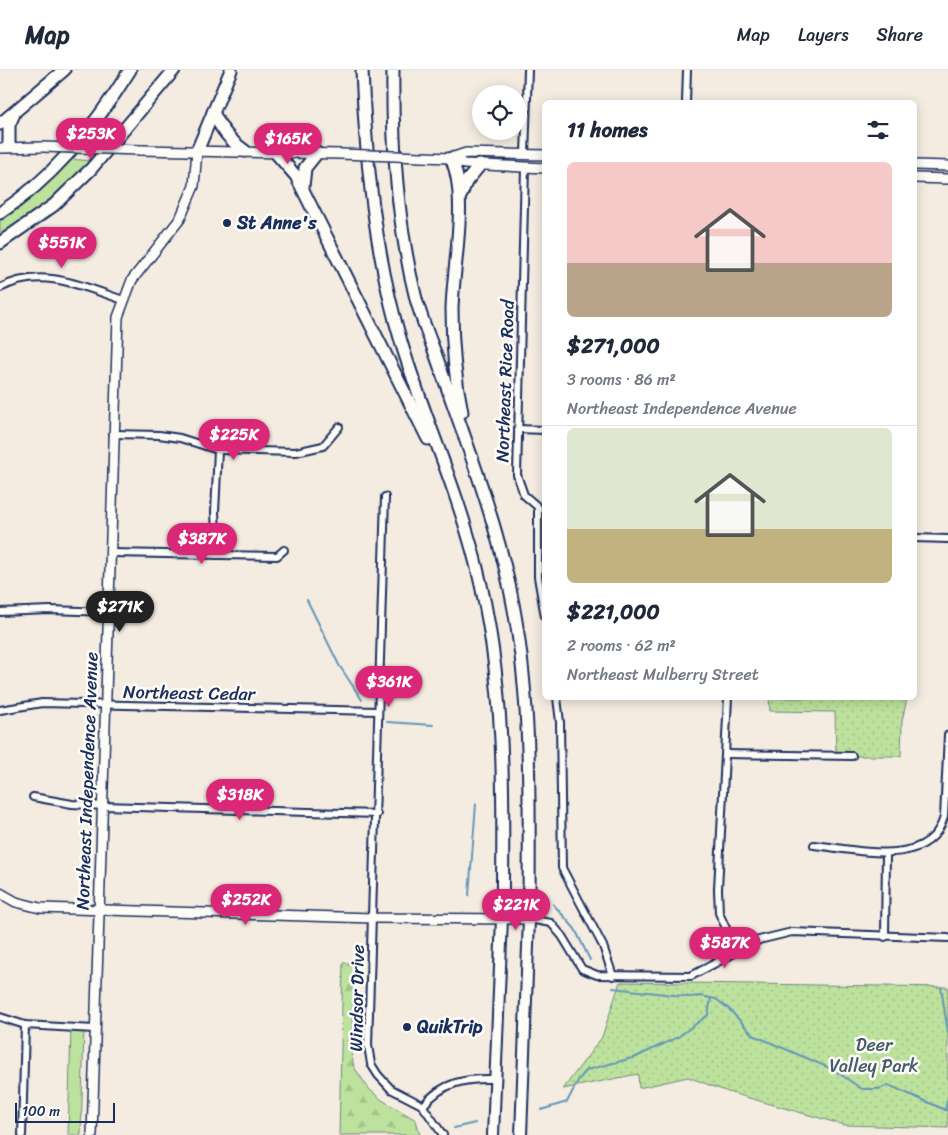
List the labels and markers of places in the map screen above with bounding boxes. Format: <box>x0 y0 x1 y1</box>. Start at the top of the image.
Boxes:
pin: $253K <box>56 118 126 160</box>
pin: $165K <box>253 122 323 165</box>
place label: St Anne's <box>236 207 317 239</box>
marker: St Anne's <box>221 217 233 229</box>
pin: $551K <box>27 226 97 269</box>
pin: $225K <box>199 418 269 461</box>
pin: $387K <box>167 522 237 565</box>
pin: $271K <box>85 590 155 633</box>
pin: $361K <box>354 666 424 708</box>
pin: $318K <box>205 778 275 821</box>
pin: $252K <box>211 884 281 926</box>
pin: $221K <box>481 888 551 931</box>
pin: $587K <box>690 926 760 969</box>
place label: QuikTrip <box>417 1011 483 1043</box>
marker: QuikTrip <box>401 1021 413 1033</box>

